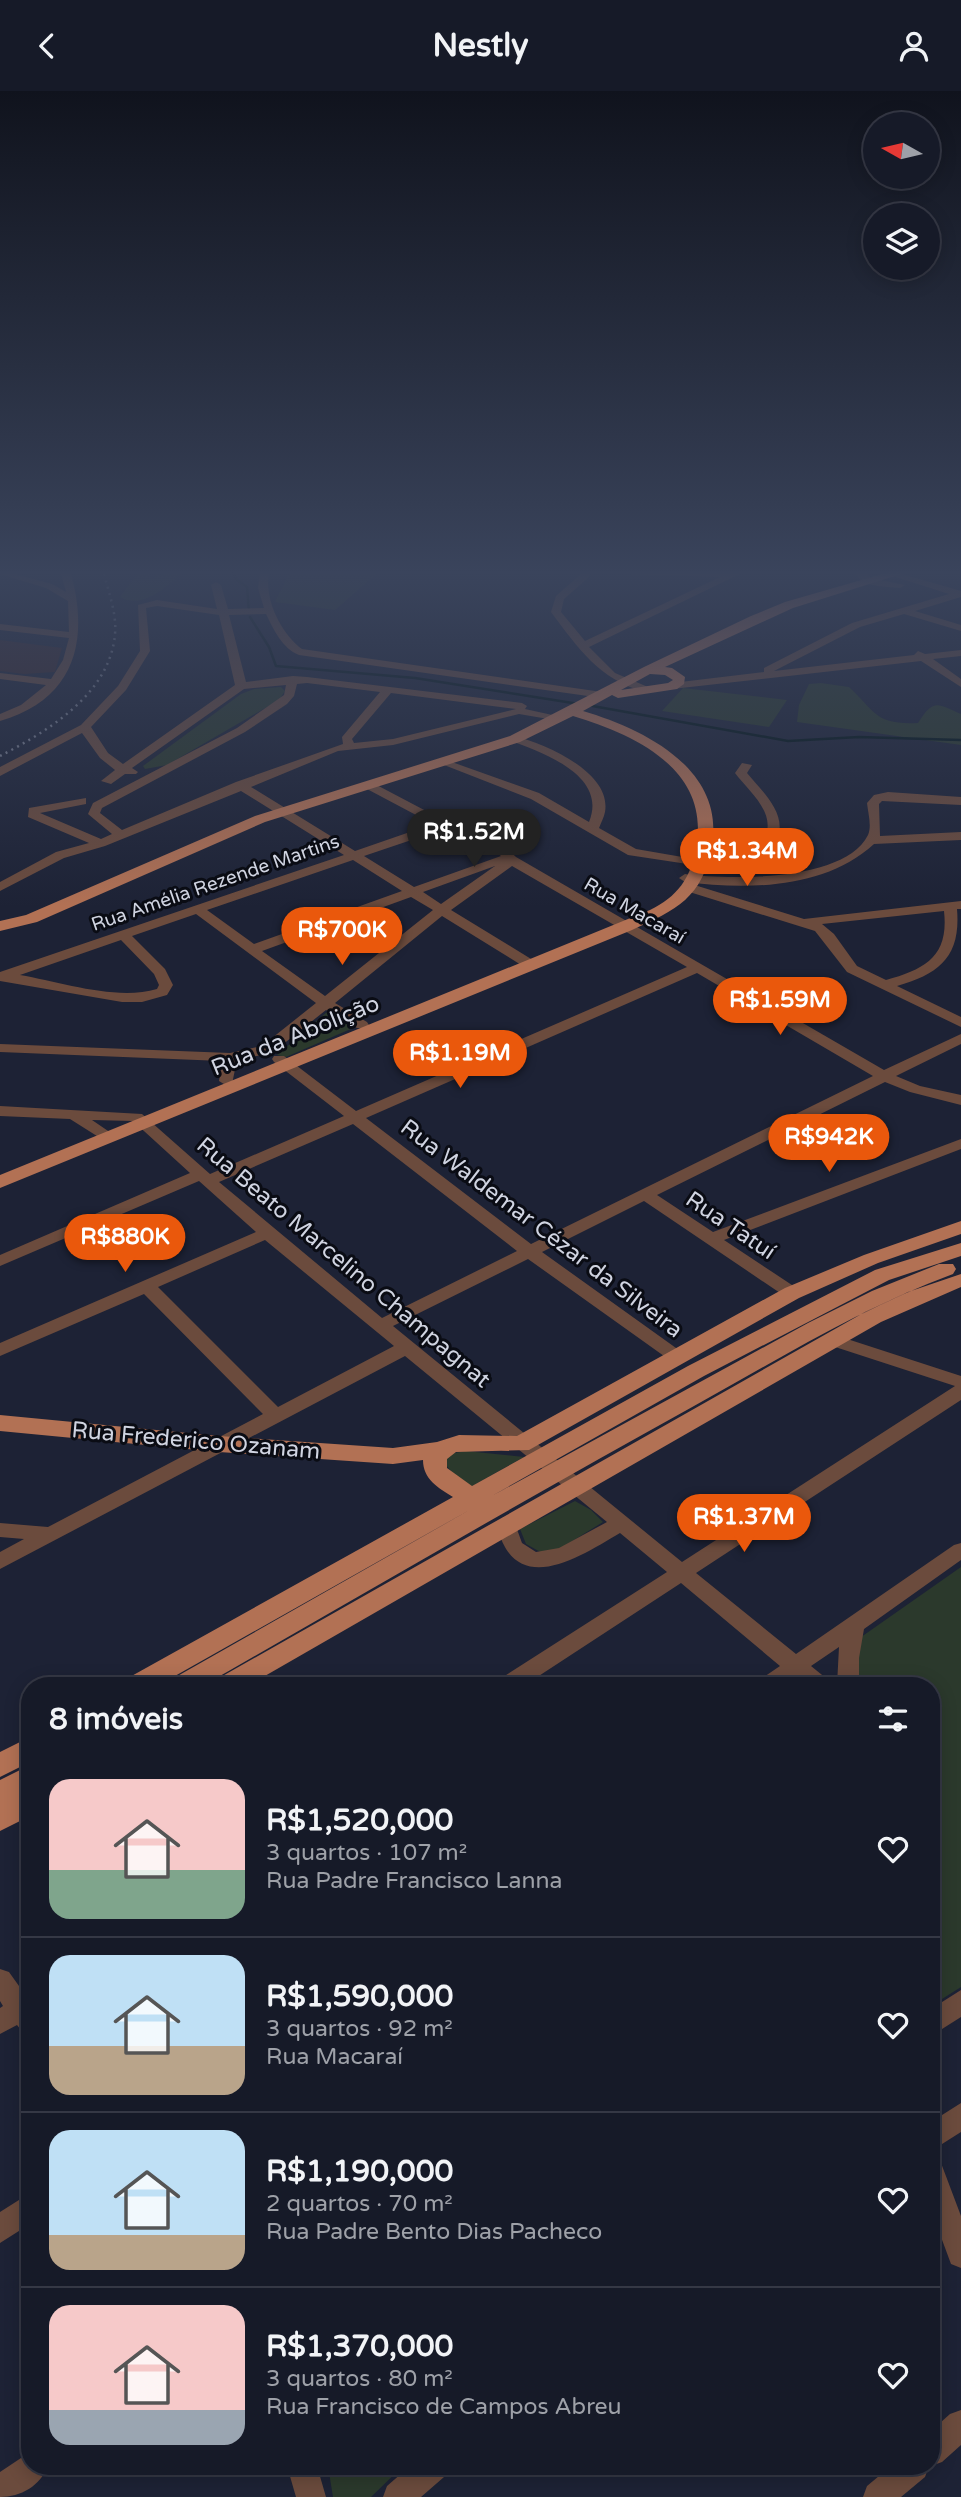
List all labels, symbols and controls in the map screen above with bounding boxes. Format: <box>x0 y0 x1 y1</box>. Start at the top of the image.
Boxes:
icon: back <box>28 27 66 65</box>
text: Nestly <box>433 27 528 65</box>
icon: person <box>895 27 933 65</box>
north arrow <box>863 112 940 189</box>
map controls <box>863 112 940 280</box>
button: layers <box>863 203 940 280</box>
pin: R$1.52M <box>409 809 539 869</box>
text: R$1.52M <box>423 818 525 846</box>
pin: R$1.34M <box>682 829 812 888</box>
street label: Rua Amélia Rezende Martins <box>88 830 342 936</box>
text: R$1.34M <box>696 837 798 865</box>
street label: Rua Macaraí <box>580 873 689 949</box>
pin: R$700K <box>285 907 399 967</box>
text: R$700K <box>297 916 387 944</box>
pin: R$1.59M <box>715 977 845 1037</box>
text: R$1.59M <box>729 986 831 1014</box>
street label: Rua da Abolição <box>207 989 384 1082</box>
pin: R$1.19M <box>395 1031 525 1090</box>
text: R$1.19M <box>409 1039 511 1067</box>
street label: Rua Waldemar Cézar da Silveira <box>395 1114 688 1344</box>
pin: R$942K <box>772 1115 886 1174</box>
text: R$942K <box>784 1123 874 1151</box>
street label: Rua Beato Marcelino Champagnat <box>191 1132 496 1394</box>
street label: Rua Tatuí <box>680 1186 781 1266</box>
pin: R$880K <box>68 1215 182 1274</box>
text: R$880K <box>80 1223 170 1251</box>
street label: Rua Frederico Ozanam <box>70 1416 321 1466</box>
pin: R$1.37M <box>679 1495 809 1554</box>
text: R$1.37M <box>693 1503 795 1531</box>
icon: filters <box>874 1700 912 1738</box>
text: 8 imóveis <box>49 1701 183 1738</box>
text: R$1,520,000 <box>266 1802 453 1839</box>
icon: home <box>105 1807 189 1891</box>
icon: heart <box>874 1830 912 1868</box>
text: 3 quartos · 107 m² <box>266 1839 467 1867</box>
text: Rua Padre Francisco Lanna <box>266 1867 562 1895</box>
text: R$1,590,000 <box>266 1978 453 2015</box>
icon: home <box>105 1983 189 2067</box>
icon: heart <box>874 2006 912 2044</box>
text: 3 quartos · 92 m² <box>266 2015 453 2043</box>
text: Rua Macaraí <box>266 2043 403 2071</box>
text: R$1,190,000 <box>266 2153 453 2190</box>
icon: home <box>105 2158 189 2242</box>
icon: heart <box>874 2181 912 2219</box>
text: 2 quartos · 70 m² <box>266 2190 453 2218</box>
text: Rua Padre Bento Dias Pacheco <box>266 2218 602 2246</box>
text: R$1,370,000 <box>266 2328 453 2365</box>
icon: home <box>105 2333 189 2417</box>
icon: heart <box>874 2356 912 2394</box>
text: 3 quartos · 80 m² <box>266 2365 453 2393</box>
text: Rua Francisco de Campos Abreu <box>266 2393 622 2421</box>

